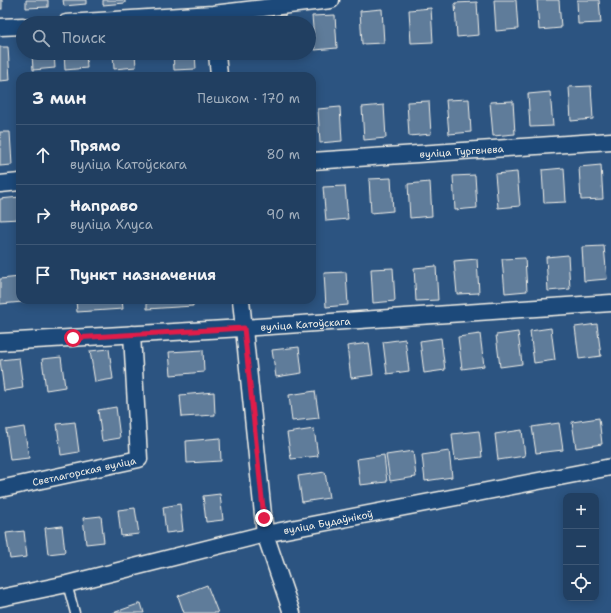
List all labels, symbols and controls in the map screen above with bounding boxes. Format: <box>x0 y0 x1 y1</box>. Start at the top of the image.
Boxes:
search box <box>16 16 316 60</box>
icon: search <box>30 27 52 49</box>
text: Поиск <box>62 28 106 48</box>
text: 3 мин <box>32 87 87 109</box>
text: Пешком · 170 m <box>197 90 300 107</box>
text: Прямо <box>70 136 120 156</box>
street label: вуліца Тургенева <box>419 142 505 160</box>
icon: ahead <box>32 144 54 166</box>
text: 80 m <box>266 146 300 163</box>
text: вуліца Катоўскага <box>70 156 187 173</box>
text: Направо <box>70 196 138 216</box>
icon: right <box>32 204 54 226</box>
text: 90 m <box>266 206 300 223</box>
text: вуліца Хлуса <box>70 216 153 233</box>
icon: arrive <box>32 264 54 286</box>
text: Пункт назначения <box>70 265 216 285</box>
street label: вуліца Катоўскага <box>260 314 352 333</box>
route start <box>64 329 82 347</box>
street label: Светлагорская вуліца <box>31 453 138 488</box>
map controls <box>563 493 599 601</box>
button: + <box>563 493 599 529</box>
street label: вуліца Будаўнікоў <box>282 507 374 537</box>
route end <box>255 509 273 527</box>
button: − <box>563 529 599 565</box>
button: locate <box>563 565 599 601</box>

